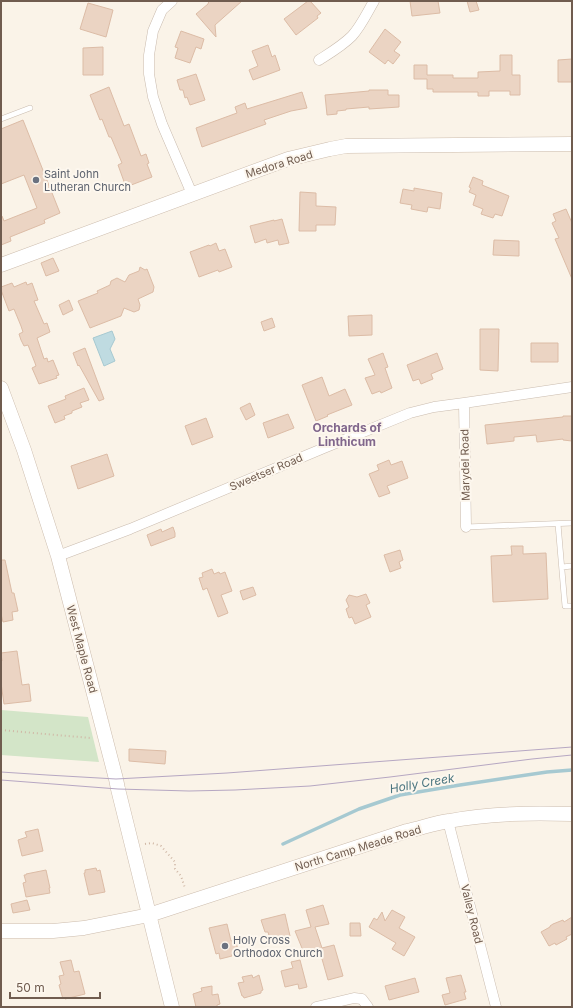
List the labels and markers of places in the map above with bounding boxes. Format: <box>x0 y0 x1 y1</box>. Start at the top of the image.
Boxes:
place label: Saint John Lutheran Church <box>44 167 131 194</box>
marker: Saint John Lutheran Church <box>31 175 41 185</box>
place label: Holy Cross Orthodox Church <box>233 933 322 960</box>
marker: Holy Cross Orthodox Church <box>220 941 230 951</box>

